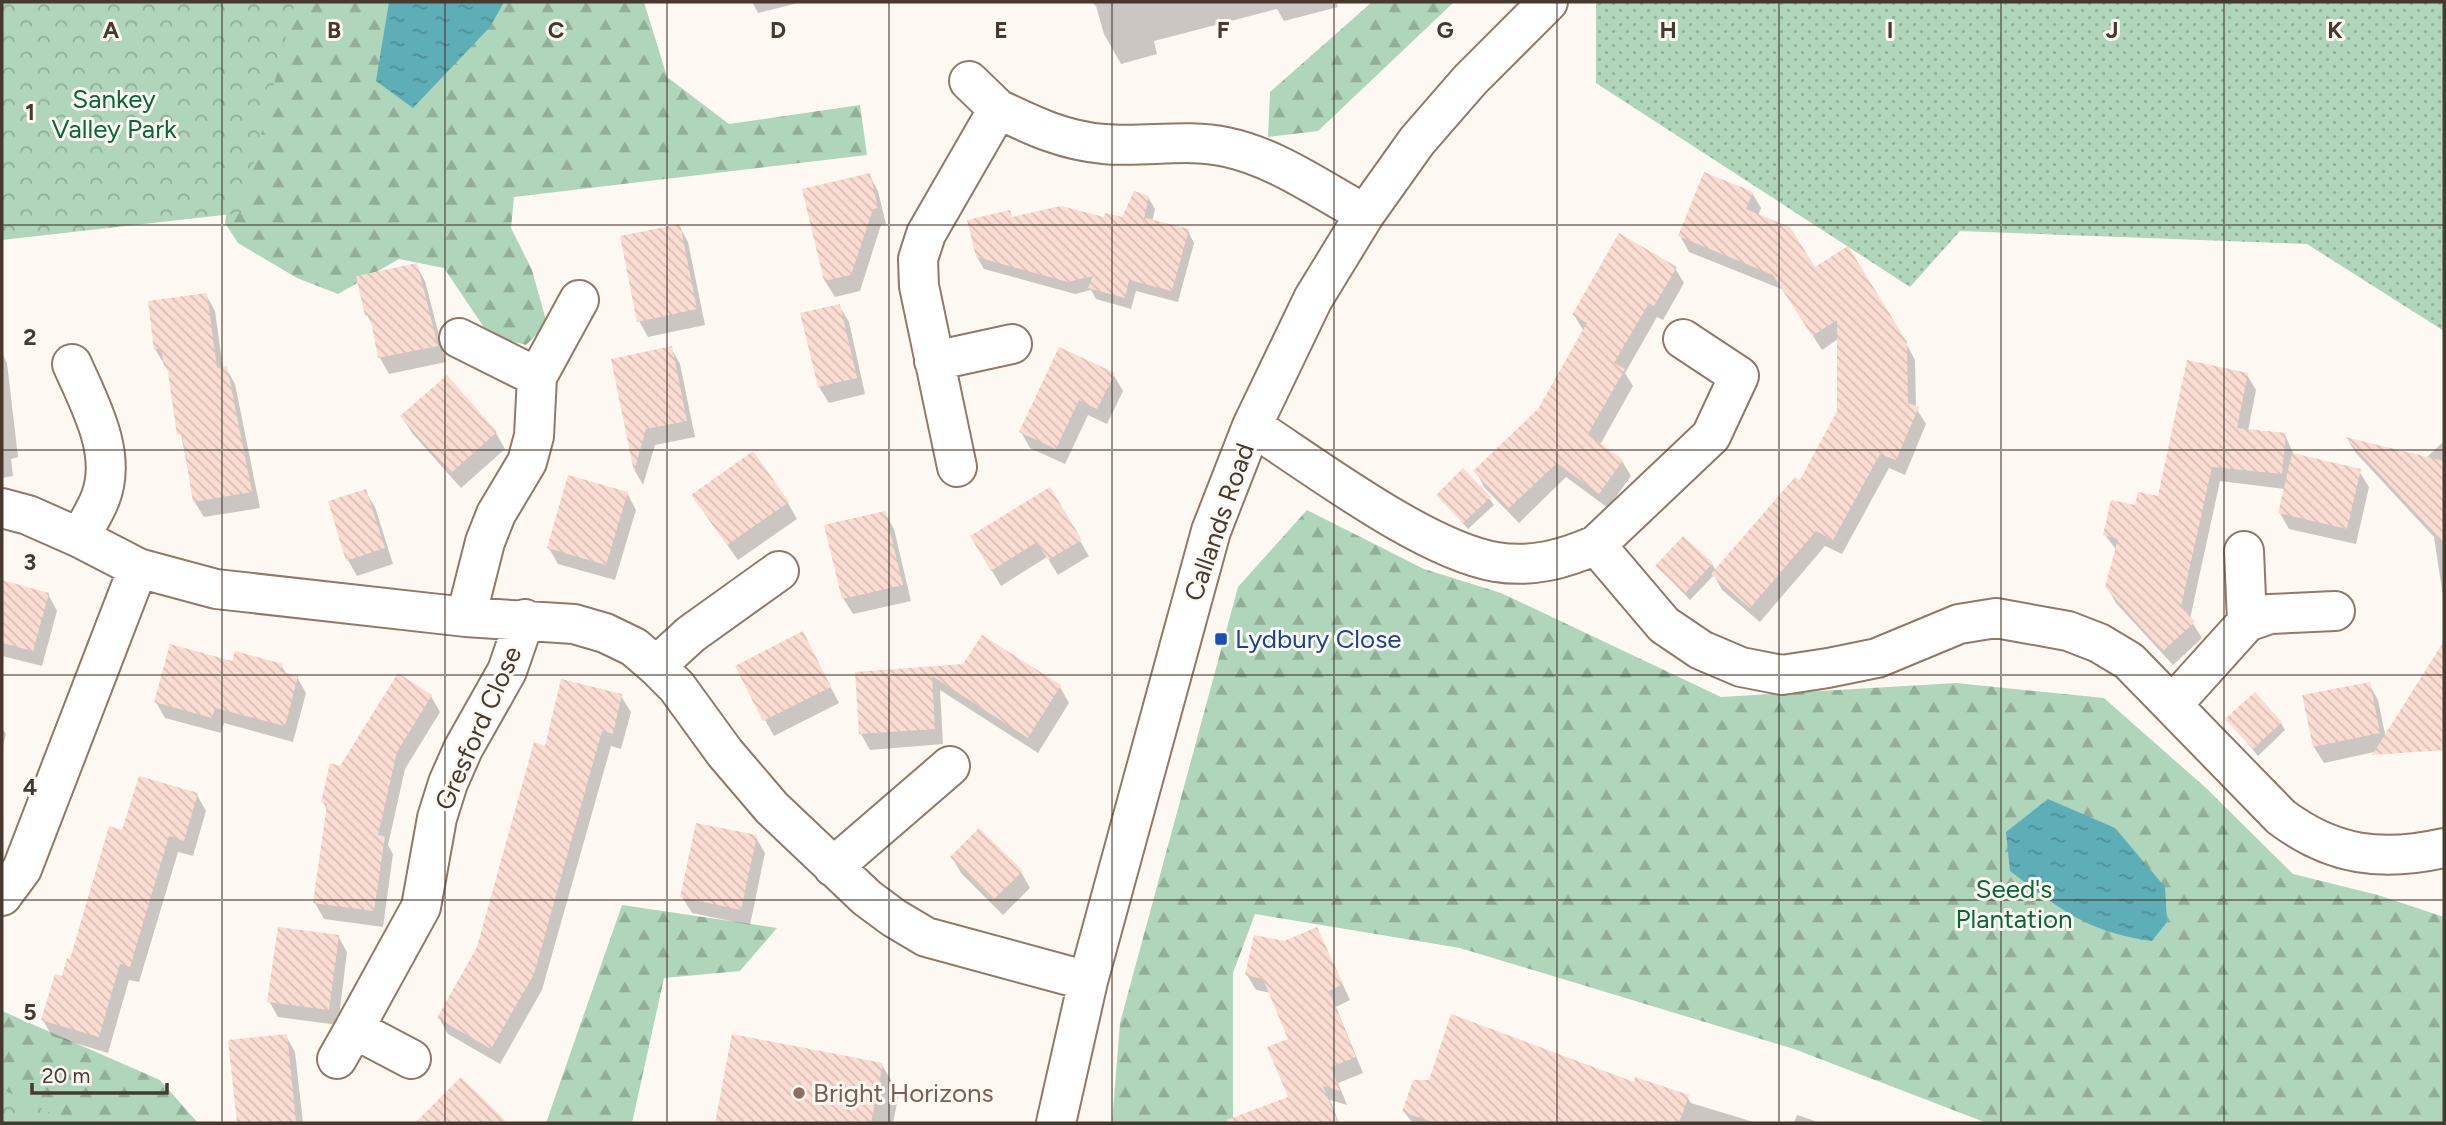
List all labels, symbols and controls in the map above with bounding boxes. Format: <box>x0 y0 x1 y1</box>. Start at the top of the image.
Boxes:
text: A <box>103 16 120 44</box>
text: B <box>327 16 341 44</box>
text: C <box>548 16 565 44</box>
text: D <box>770 16 786 44</box>
text: E <box>994 16 1008 44</box>
text: F <box>1217 16 1230 44</box>
text: G <box>1436 16 1454 44</box>
text: H <box>1659 16 1677 44</box>
text: I <box>1887 16 1893 44</box>
text: J <box>2106 16 2118 44</box>
text: K <box>2327 16 2343 44</box>
park label: Sankey Valley Park <box>51 83 177 145</box>
text: 1 <box>25 98 35 126</box>
text: 2 <box>23 323 37 351</box>
street label: Callands Road <box>1177 439 1261 605</box>
text: 3 <box>24 548 36 576</box>
place label: Lydbury Close <box>1235 623 1402 655</box>
marker: Lydbury Close <box>1213 631 1229 647</box>
street label: Gresford Close <box>428 641 528 815</box>
text: 4 <box>23 773 37 801</box>
park label: Seed's Plantation <box>1955 873 2073 935</box>
text: 5 <box>23 998 37 1026</box>
scale bar <box>32 1052 166 1096</box>
text: 20 m <box>42 1063 90 1088</box>
place label: Bright Horizons <box>813 1077 994 1109</box>
marker: Bright Horizons <box>791 1085 807 1101</box>

